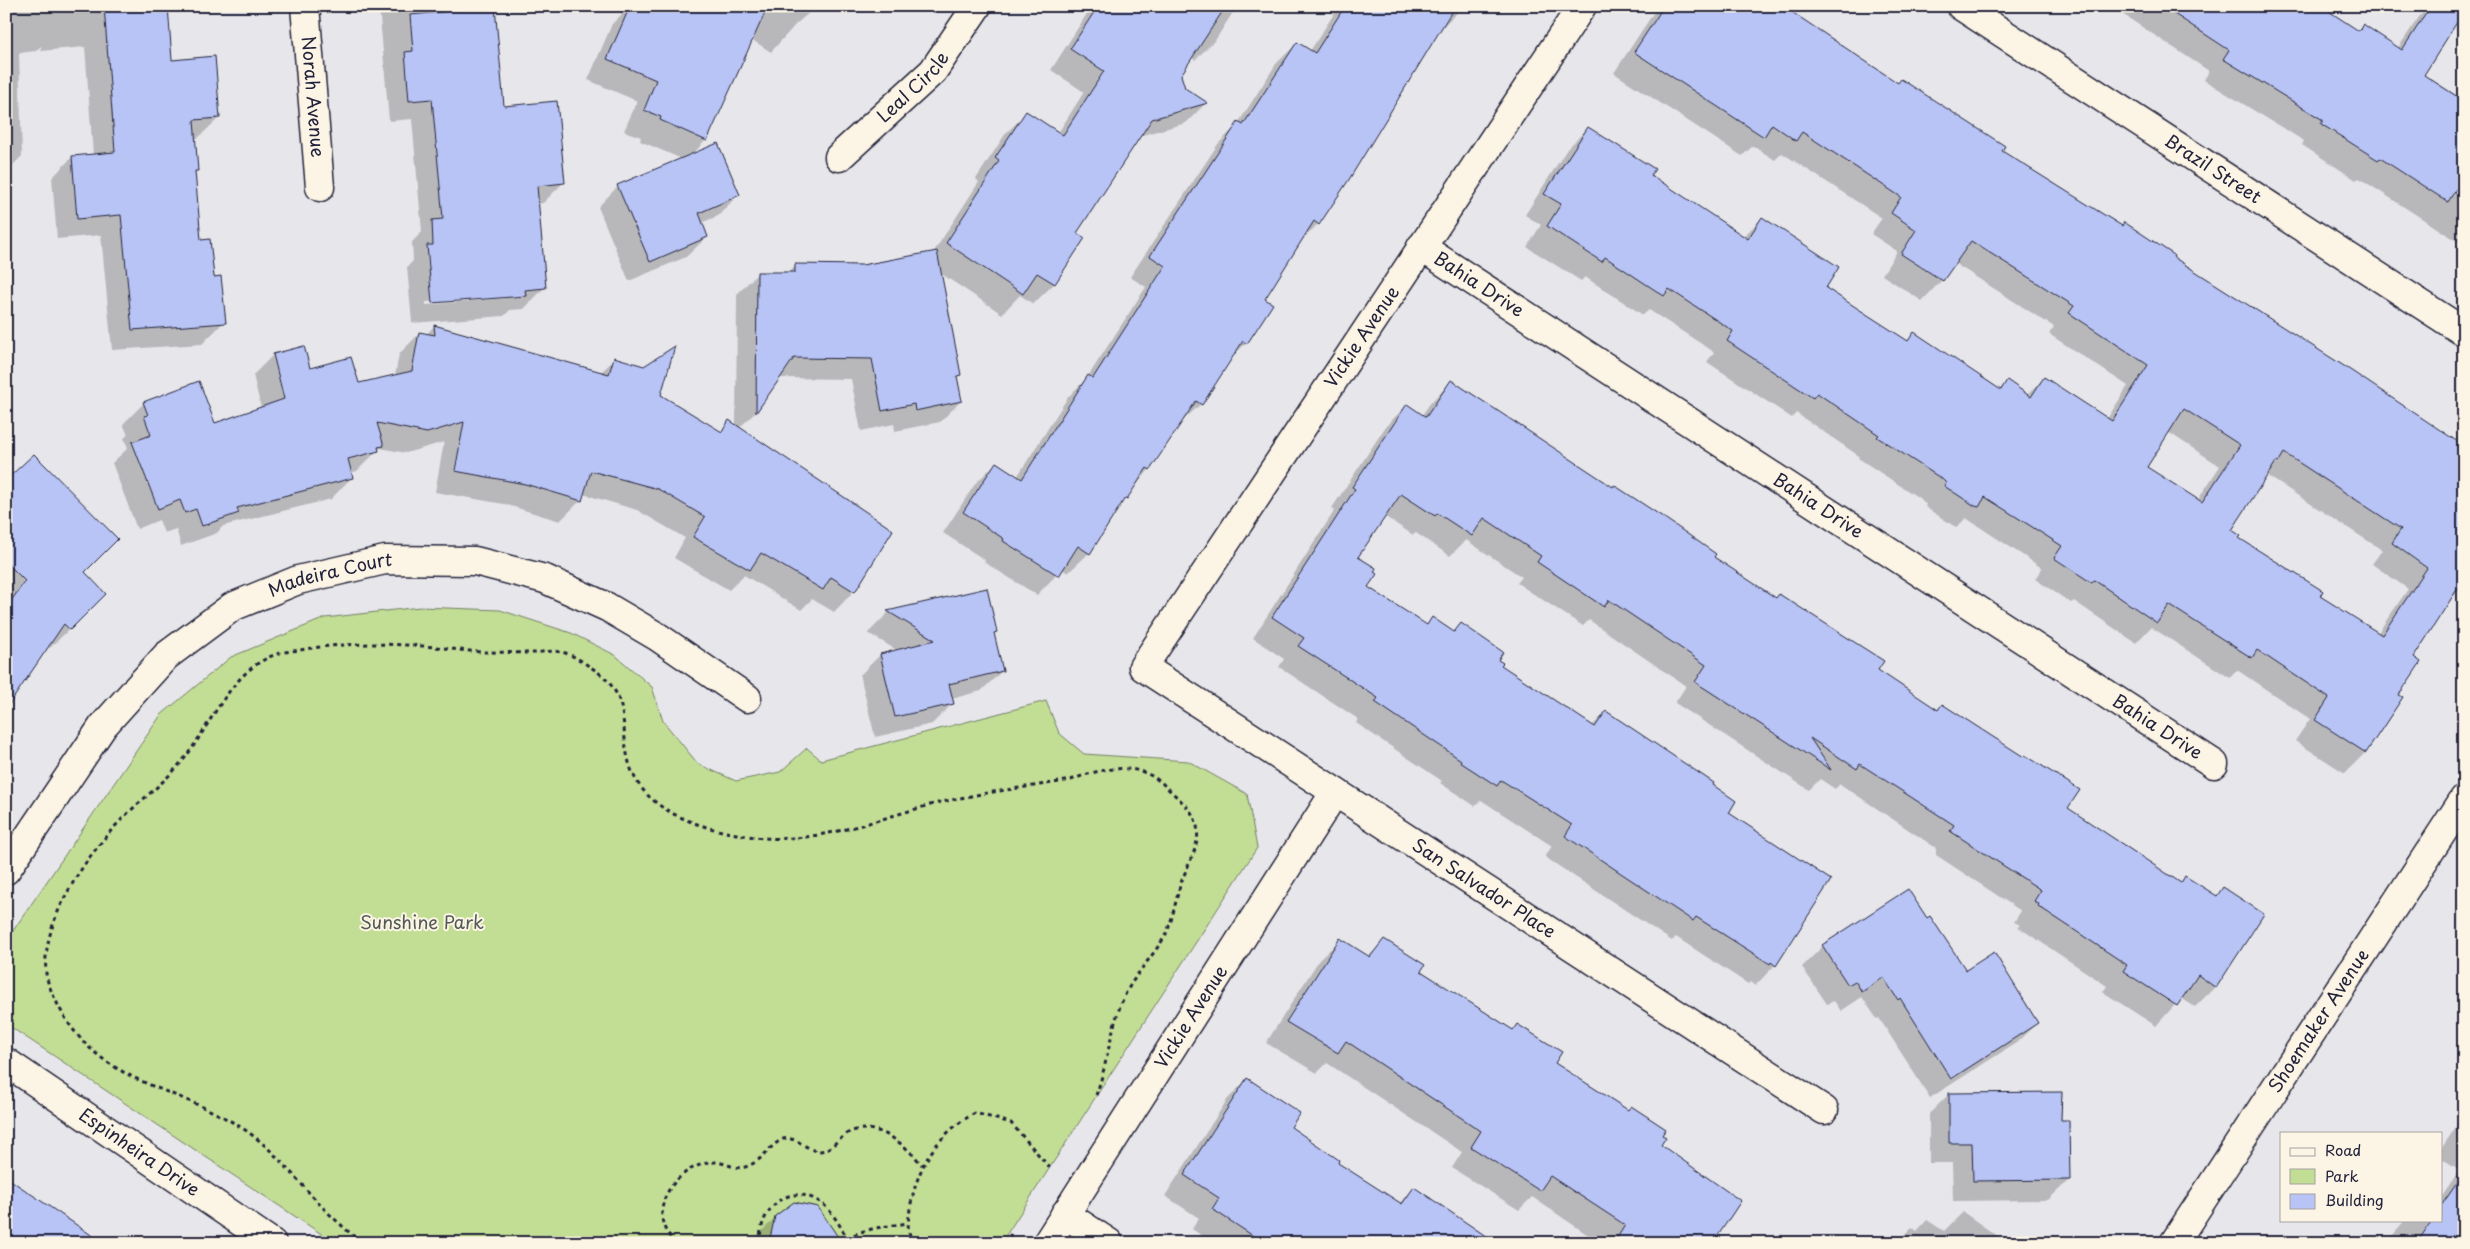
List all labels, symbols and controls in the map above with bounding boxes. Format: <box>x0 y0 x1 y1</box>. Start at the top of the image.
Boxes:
street label: Norah Avenue <box>296 35 333 159</box>
street label: Leal Circle <box>870 45 955 128</box>
street label: Brazil Street <box>2160 126 2267 209</box>
street label: Bahia Drive <box>1429 244 1530 323</box>
street label: Vickie Avenue <box>1317 280 1405 392</box>
street label: Bahia Drive <box>1768 465 1870 544</box>
street label: Madeira Court <box>264 545 392 603</box>
street label: Bahia Drive <box>2108 686 2209 765</box>
street label: San Salvador Place <box>1407 831 1562 944</box>
park label: Sunshine Park <box>360 908 484 935</box>
street label: Shoemaker Avenue <box>2261 943 2375 1098</box>
street label: Vickie Avenue <box>1147 959 1233 1073</box>
street label: Espinheira Drive <box>74 1101 206 1202</box>
legend <box>2280 1132 2442 1222</box>
text: Road <box>2325 1138 2361 1161</box>
text: Park <box>2325 1164 2359 1187</box>
text: Building <box>2325 1188 2384 1211</box>

